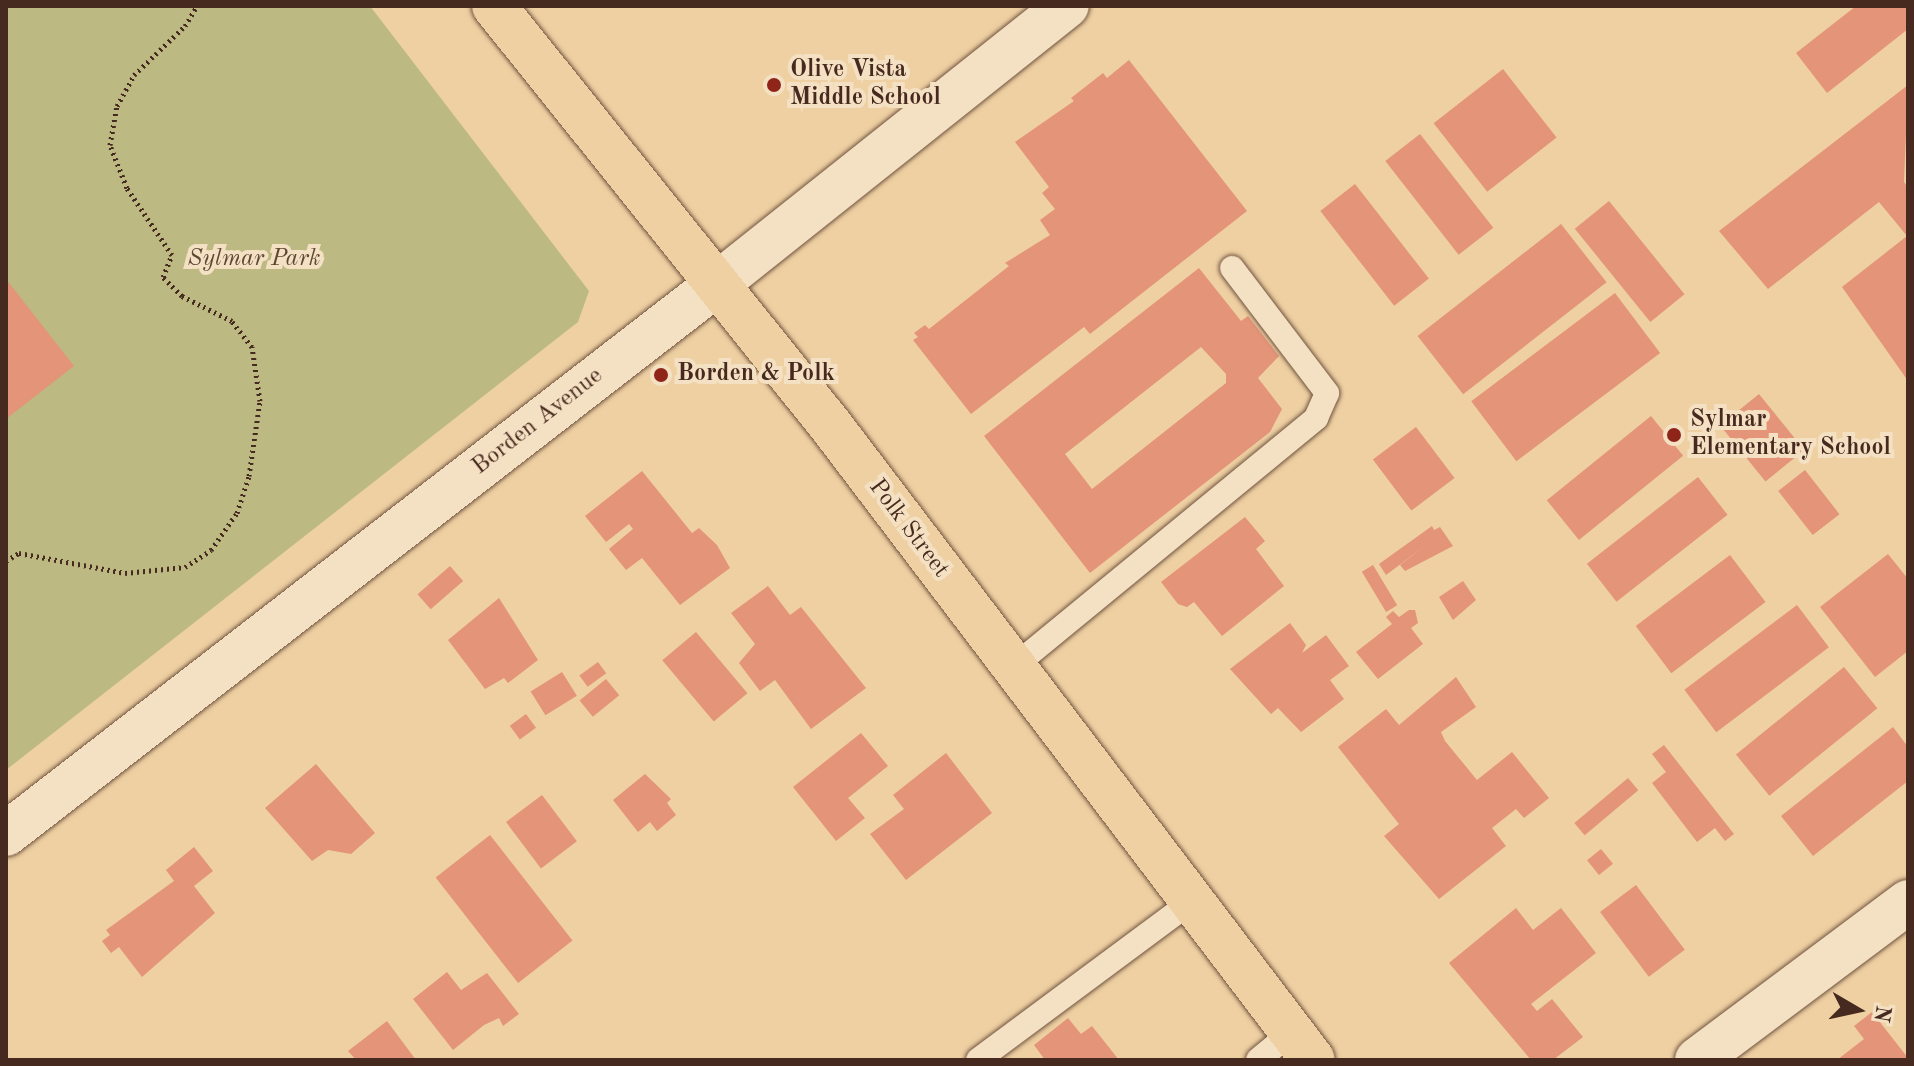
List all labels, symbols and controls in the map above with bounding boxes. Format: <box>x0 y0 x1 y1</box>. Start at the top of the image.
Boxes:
place label: Olive Vista Middle School <box>790 57 941 113</box>
marker: Olive Vista Middle School <box>765 76 783 94</box>
park label: Sylmar Park <box>188 246 320 274</box>
place label: Borden & Polk <box>677 361 835 389</box>
street label: Borden Avenue <box>467 362 609 482</box>
marker: Borden & Polk <box>652 366 670 384</box>
place label: Sylmar Elementary School <box>1690 407 1891 463</box>
marker: Sylmar Elementary School <box>1665 426 1683 444</box>
street label: Polk Street <box>862 474 954 584</box>
north arrow <box>1818 970 1898 1050</box>
text: N <box>1870 1004 1894 1024</box>

